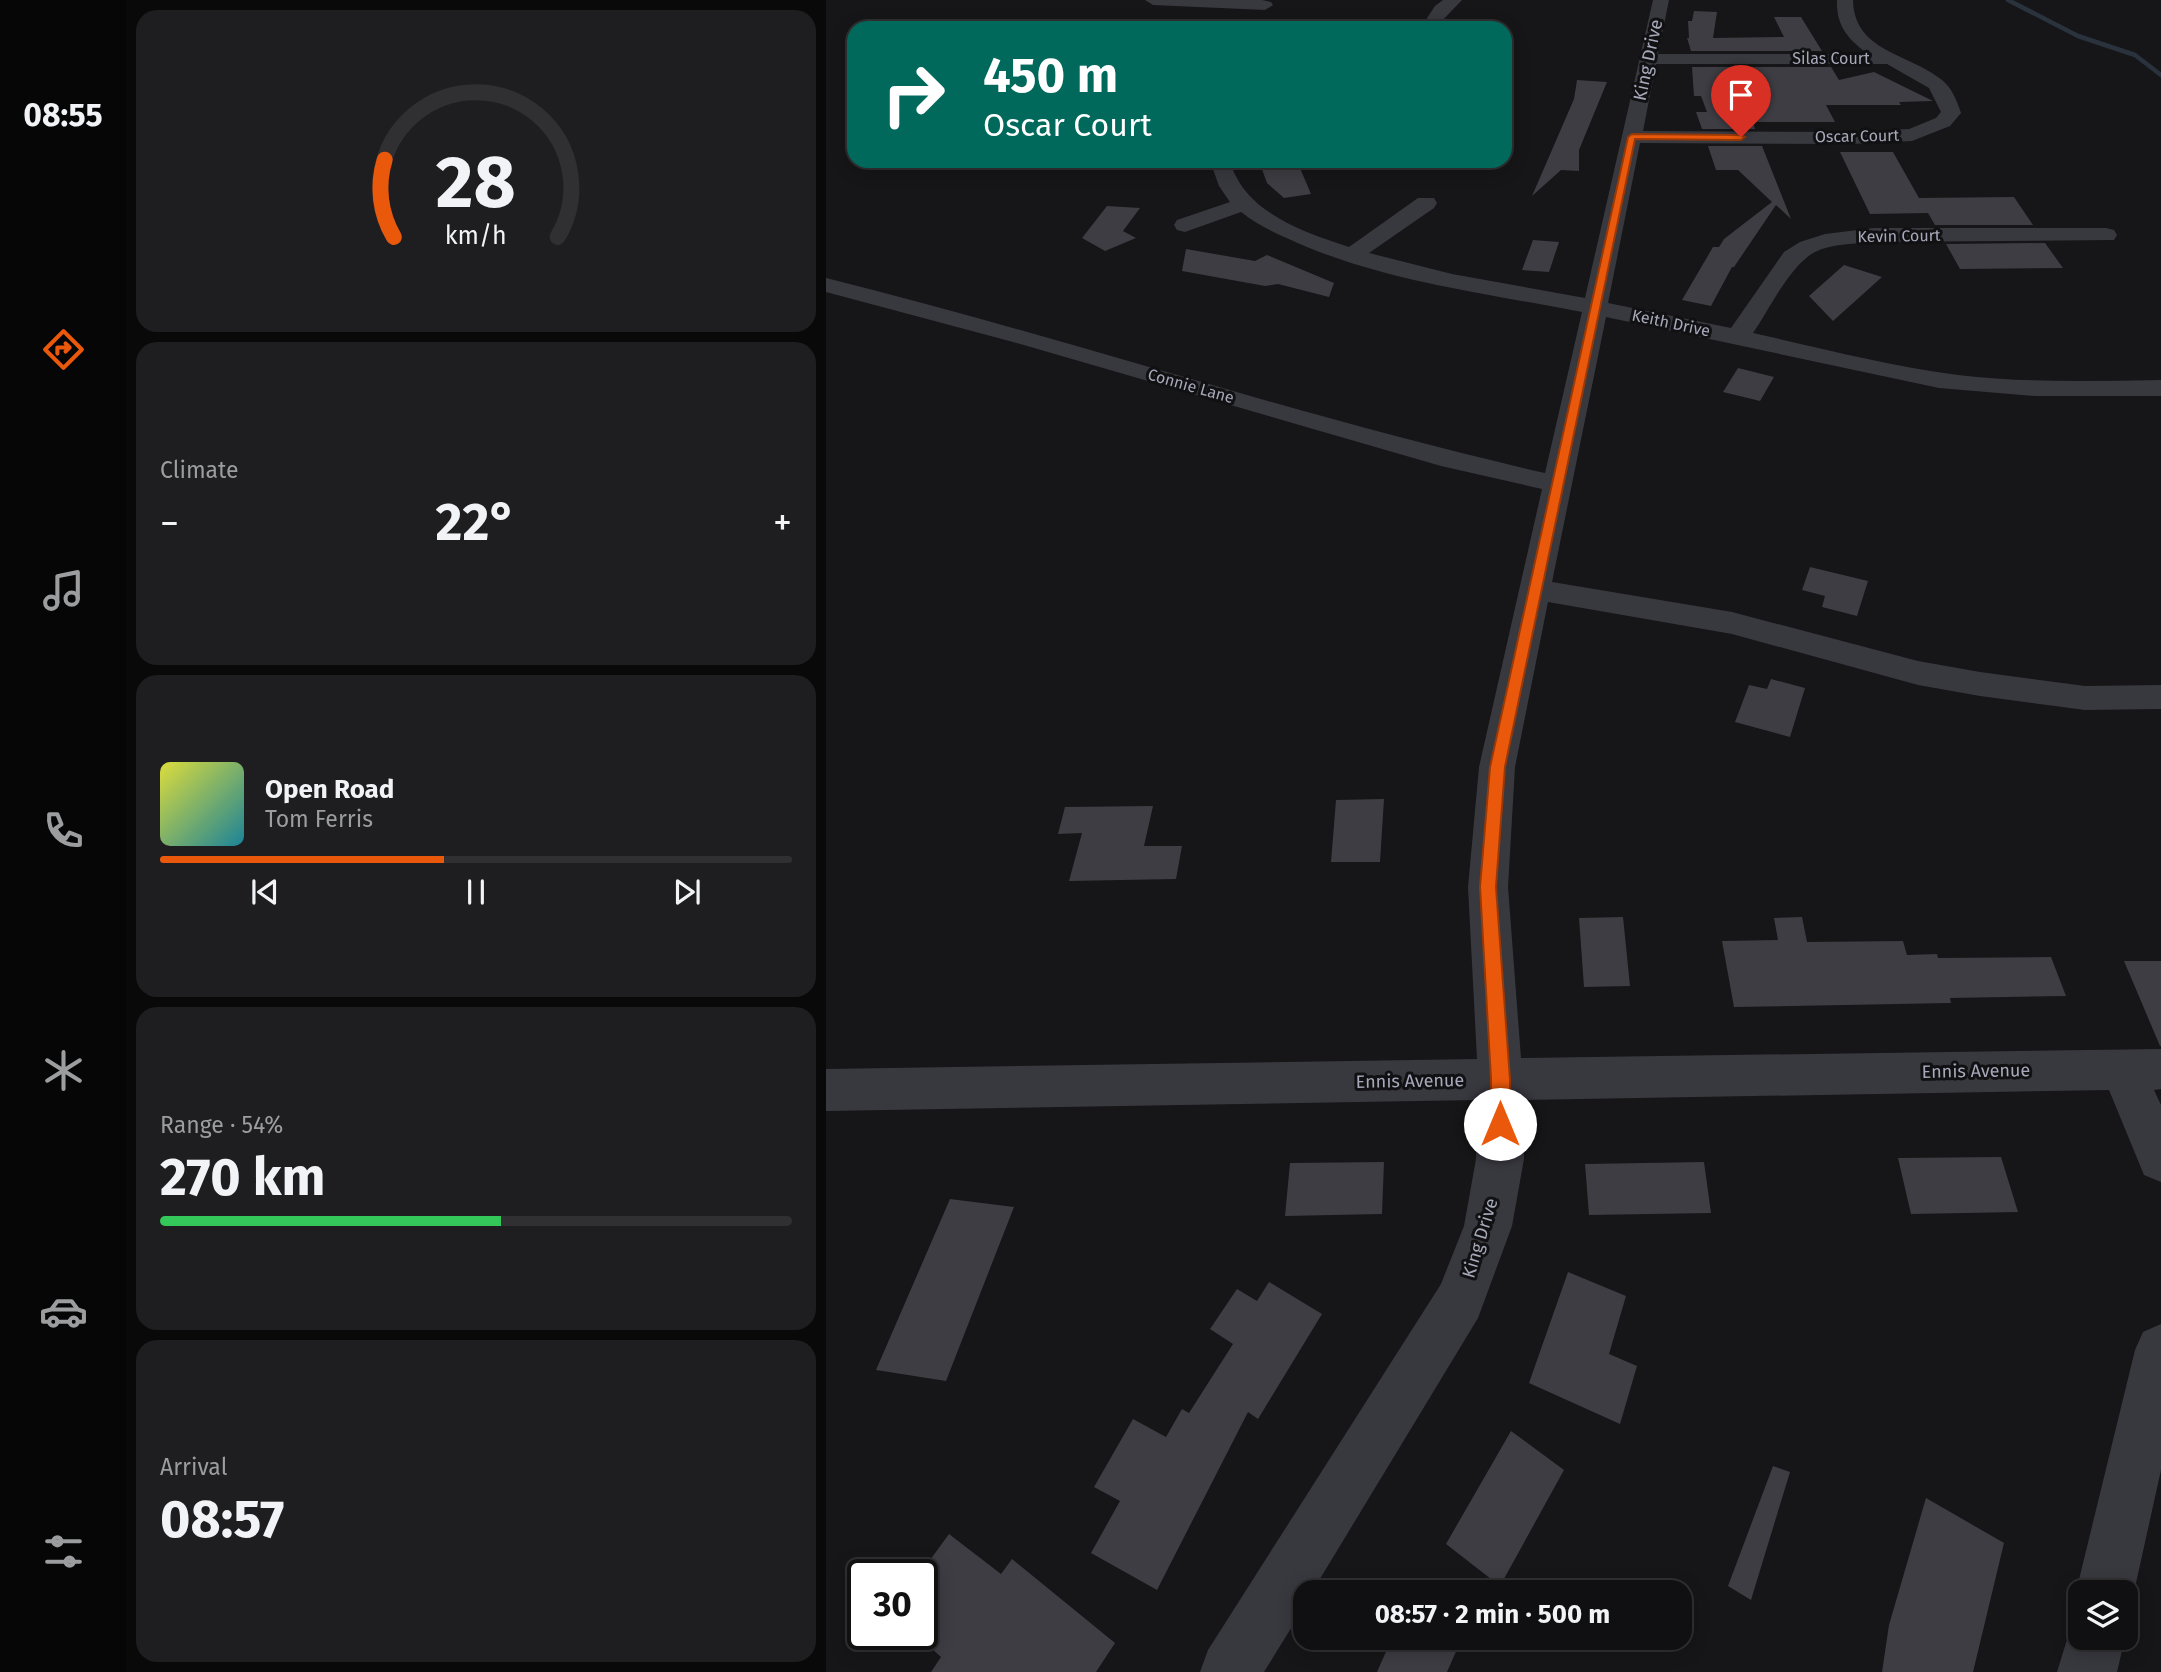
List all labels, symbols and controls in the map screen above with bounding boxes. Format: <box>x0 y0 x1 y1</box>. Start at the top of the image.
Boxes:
street label: King Drive <box>1629 17 1667 103</box>
text: 450 m <box>983 46 1118 105</box>
icon: right <box>868 49 959 140</box>
street label: Silas Court <box>1792 49 1870 68</box>
pin <box>1711 65 1771 137</box>
icon: arrive <box>1722 76 1760 114</box>
text: 08:55 <box>23 96 103 134</box>
text: Oscar Court <box>983 106 1152 144</box>
street label: Oscar Court <box>1815 126 1900 146</box>
text: 28 <box>436 140 516 227</box>
text: km/h <box>445 221 507 251</box>
street label: Kevin Court <box>1857 226 1941 246</box>
street label: Keith Drive <box>1630 305 1712 341</box>
icon: directions <box>39 325 88 374</box>
street label: Connie Lane <box>1146 365 1236 407</box>
text: Climate <box>160 456 239 484</box>
text: 22° <box>436 491 516 554</box>
text: − <box>160 500 179 546</box>
text: + <box>773 500 792 546</box>
icon: music <box>39 566 88 615</box>
text: Open Road <box>265 774 394 805</box>
text: Tom Ferris <box>265 805 373 833</box>
icon: phone <box>39 806 88 855</box>
icon: previous <box>246 873 284 911</box>
icon: pause <box>457 873 495 911</box>
icon: next <box>668 873 706 911</box>
icon: climate <box>39 1046 88 1095</box>
street label: Ennis Avenue <box>1922 1059 2030 1083</box>
street label: Ennis Avenue <box>1356 1069 1464 1093</box>
position arrow <box>1463 1087 1537 1161</box>
text: Range · 54% <box>160 1111 283 1139</box>
text: 270 km <box>160 1146 326 1209</box>
street label: King Drive <box>1457 1195 1503 1281</box>
icon: car <box>39 1287 88 1336</box>
text: Arrival <box>160 1453 227 1481</box>
text: 08:57 <box>160 1488 284 1551</box>
icon: filters <box>39 1527 88 1576</box>
speed limit sign: 30 <box>847 1559 938 1650</box>
map controls <box>2068 1580 2138 1650</box>
button: layers <box>2068 1580 2138 1650</box>
text: 08:57 · 2 min · 500 m <box>1375 1599 1610 1630</box>

